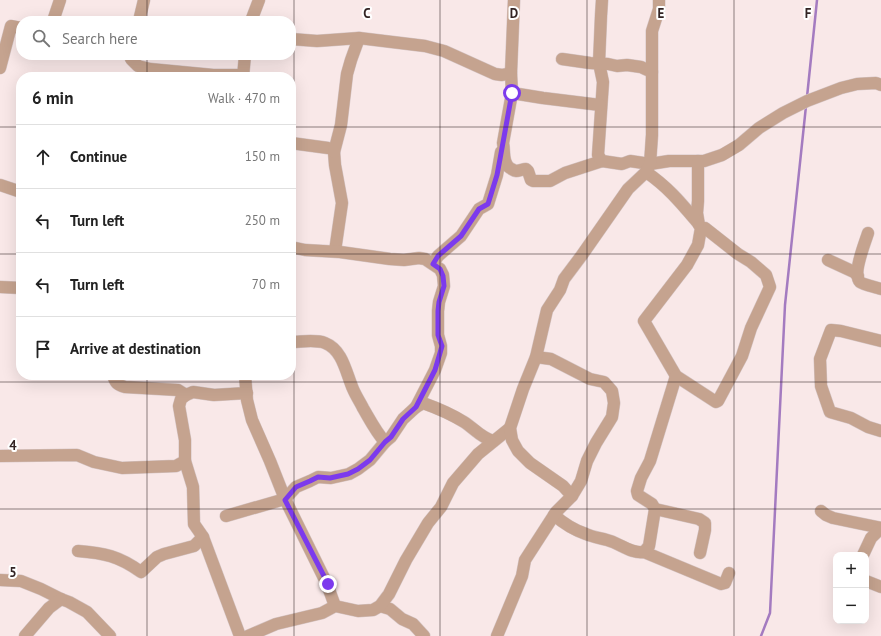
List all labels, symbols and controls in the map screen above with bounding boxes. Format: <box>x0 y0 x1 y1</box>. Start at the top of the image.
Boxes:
text: C <box>363 5 371 22</box>
text: D <box>510 5 518 22</box>
text: E <box>658 5 665 22</box>
text: F <box>805 5 812 22</box>
search box <box>16 16 296 60</box>
icon: search <box>30 27 52 49</box>
text: Search here <box>62 29 138 48</box>
route start <box>503 84 521 102</box>
text: 6 min <box>32 87 73 109</box>
text: Walk · 470 m <box>208 90 280 107</box>
icon: ahead <box>32 146 54 168</box>
text: Continue <box>70 147 127 166</box>
text: 150 m <box>245 148 280 165</box>
icon: left <box>32 210 54 232</box>
text: Turn left <box>70 211 124 230</box>
text: 250 m <box>245 212 280 229</box>
icon: left <box>32 274 54 296</box>
text: Turn left <box>70 275 124 294</box>
text: 70 m <box>252 276 280 293</box>
icon: arrive <box>32 338 54 360</box>
text: Arrive at destination <box>70 339 201 358</box>
text: 4 <box>9 437 17 454</box>
map controls <box>833 552 869 624</box>
button: + <box>833 552 869 588</box>
text: 5 <box>9 564 17 581</box>
route end <box>319 575 337 593</box>
button: − <box>833 588 869 624</box>

